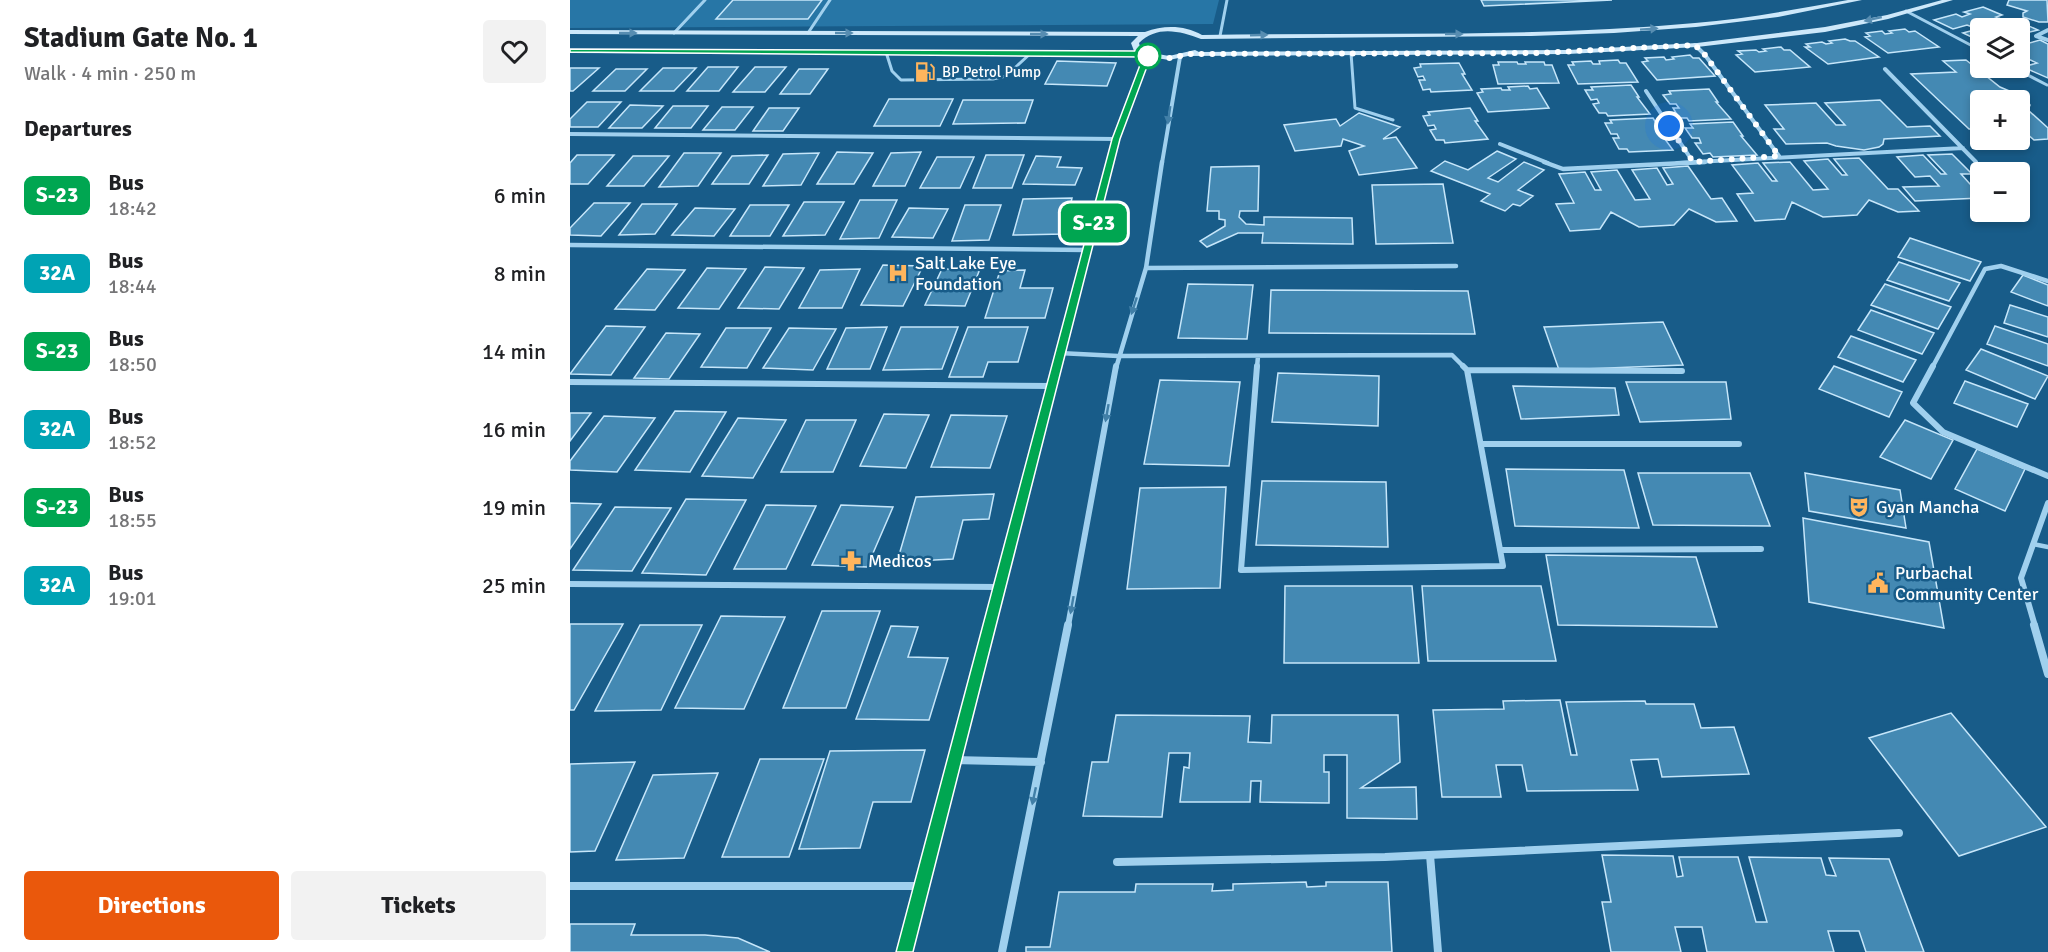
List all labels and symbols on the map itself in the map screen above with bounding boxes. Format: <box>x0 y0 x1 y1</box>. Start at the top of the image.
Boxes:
one-way arrow <box>1864 15 1882 25</box>
one-way arrow <box>1639 24 1658 34</box>
one-way arrow <box>619 28 638 38</box>
one-way arrow <box>835 28 854 38</box>
one-way arrow <box>1030 29 1049 38</box>
one-way arrow <box>1445 29 1464 39</box>
one-way arrow <box>1250 31 1269 40</box>
unlabelled marker <box>1135 43 1161 69</box>
fuel station icon: BP Petrol Pump <box>913 60 937 84</box>
place label: BP Petrol Pump <box>942 63 1041 81</box>
one-way arrow <box>1165 105 1174 124</box>
your location <box>1654 111 1684 141</box>
line badge: S-23 <box>1052 204 1136 242</box>
place label: Salt Lake Eye Foundation <box>915 252 1017 295</box>
hospital icon: Salt Lake Eye Foundation <box>886 261 910 285</box>
one-way arrow <box>1129 297 1138 315</box>
one-way arrow <box>1102 404 1111 423</box>
theatre icon: Gyan Mancha <box>1847 495 1871 519</box>
place label: Gyan Mancha <box>1876 496 1979 518</box>
pharmacy icon: Medicos <box>839 549 863 573</box>
place label: Medicos <box>868 550 932 572</box>
place label: Purbachal Community Center <box>1895 562 2039 605</box>
public building icon: Purbachal Community Center <box>1866 571 1890 595</box>
one-way arrow <box>1067 596 1076 615</box>
one-way arrow <box>1029 787 1038 806</box>

